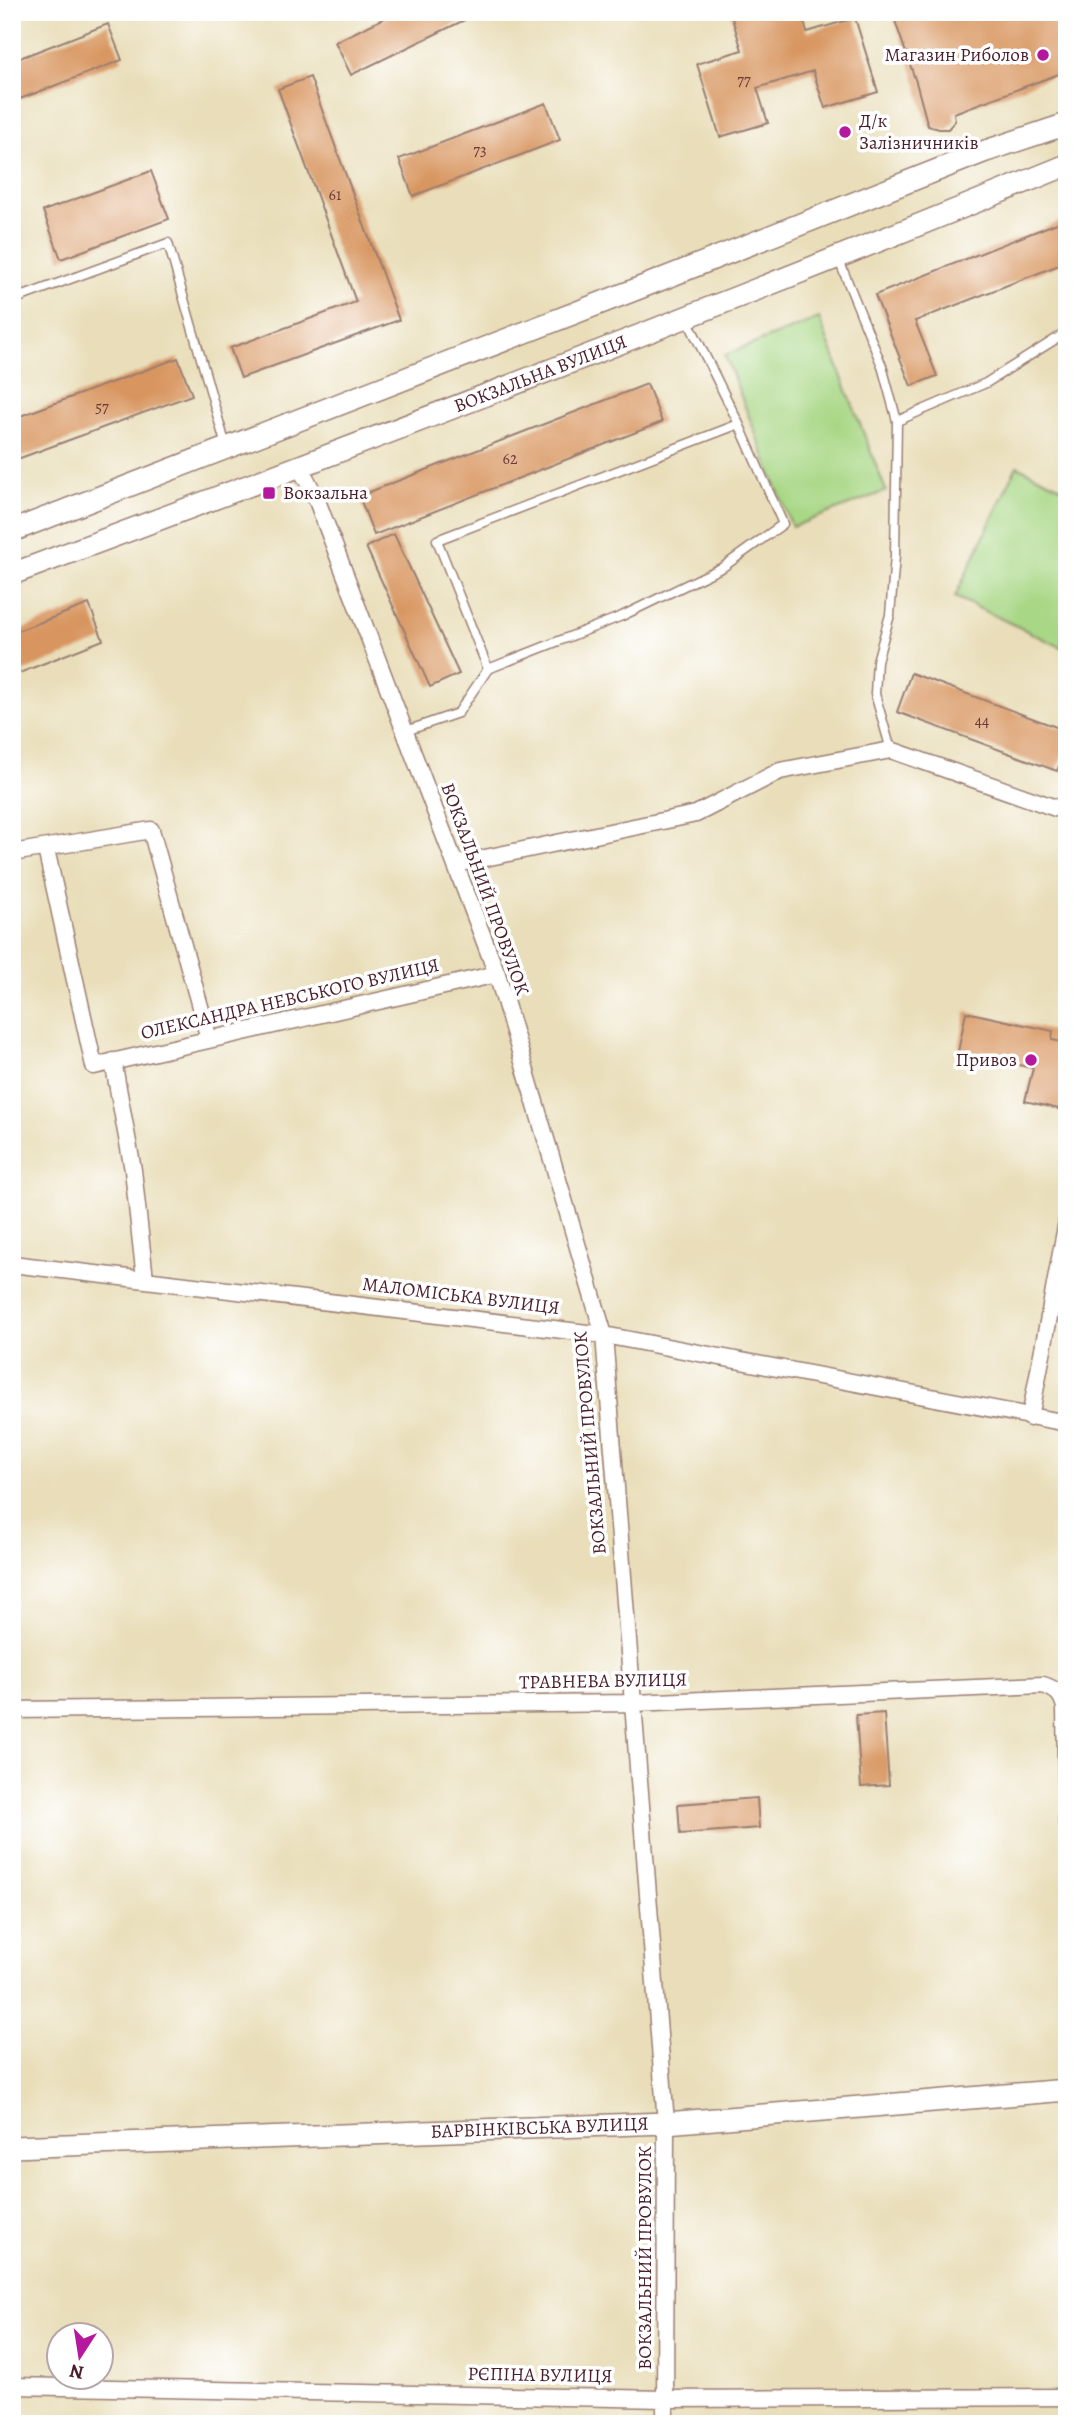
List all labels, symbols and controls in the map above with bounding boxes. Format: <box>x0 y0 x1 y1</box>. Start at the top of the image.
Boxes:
place label: Магазин Риболов <box>884 42 1029 68</box>
marker: Магазин Риболов <box>1035 47 1051 63</box>
house number: 77 <box>737 69 751 91</box>
place label: Д/к Залізничників <box>859 108 978 156</box>
marker: Д/к Залізничників <box>837 124 853 140</box>
house number: 73 <box>473 139 487 161</box>
house number: 61 <box>329 184 342 206</box>
street label: ВОКЗАЛЬНА ВУЛИЦЯ <box>450 329 631 419</box>
house number: 57 <box>95 396 109 418</box>
house number: 62 <box>503 448 518 470</box>
place label: Вокзальна <box>283 480 368 506</box>
marker: Вокзальна <box>261 485 277 501</box>
house number: 44 <box>975 710 989 732</box>
street label: ВОКЗАЛЬНИЙ ПРОВУЛОК <box>434 779 536 999</box>
street label: ОЛЕКСАНДРА НЕВСЬКОГО ВУЛИЦЯ <box>138 952 442 1046</box>
place label: Привоз <box>956 1047 1017 1073</box>
marker: Привоз <box>1023 1052 1039 1068</box>
street label: МАЛОМІСЬКА ВУЛИЦЯ <box>361 1271 561 1321</box>
street label: ВОКЗАЛЬНИЙ ПРОВУЛОК <box>567 1330 613 1556</box>
street label: ТРАВНЕВА ВУЛИЦЯ <box>519 1667 687 1695</box>
street label: БАРВІНКІВСЬКА ВУЛИЦЯ <box>430 2111 649 2145</box>
street label: ВОКЗАЛЬНИЙ ПРОВУЛОК <box>632 2146 658 2370</box>
north arrow <box>46 2320 116 2390</box>
text: N <box>67 2357 86 2386</box>
street label: РЄПІНА ВУЛИЦЯ <box>467 2361 613 2389</box>

